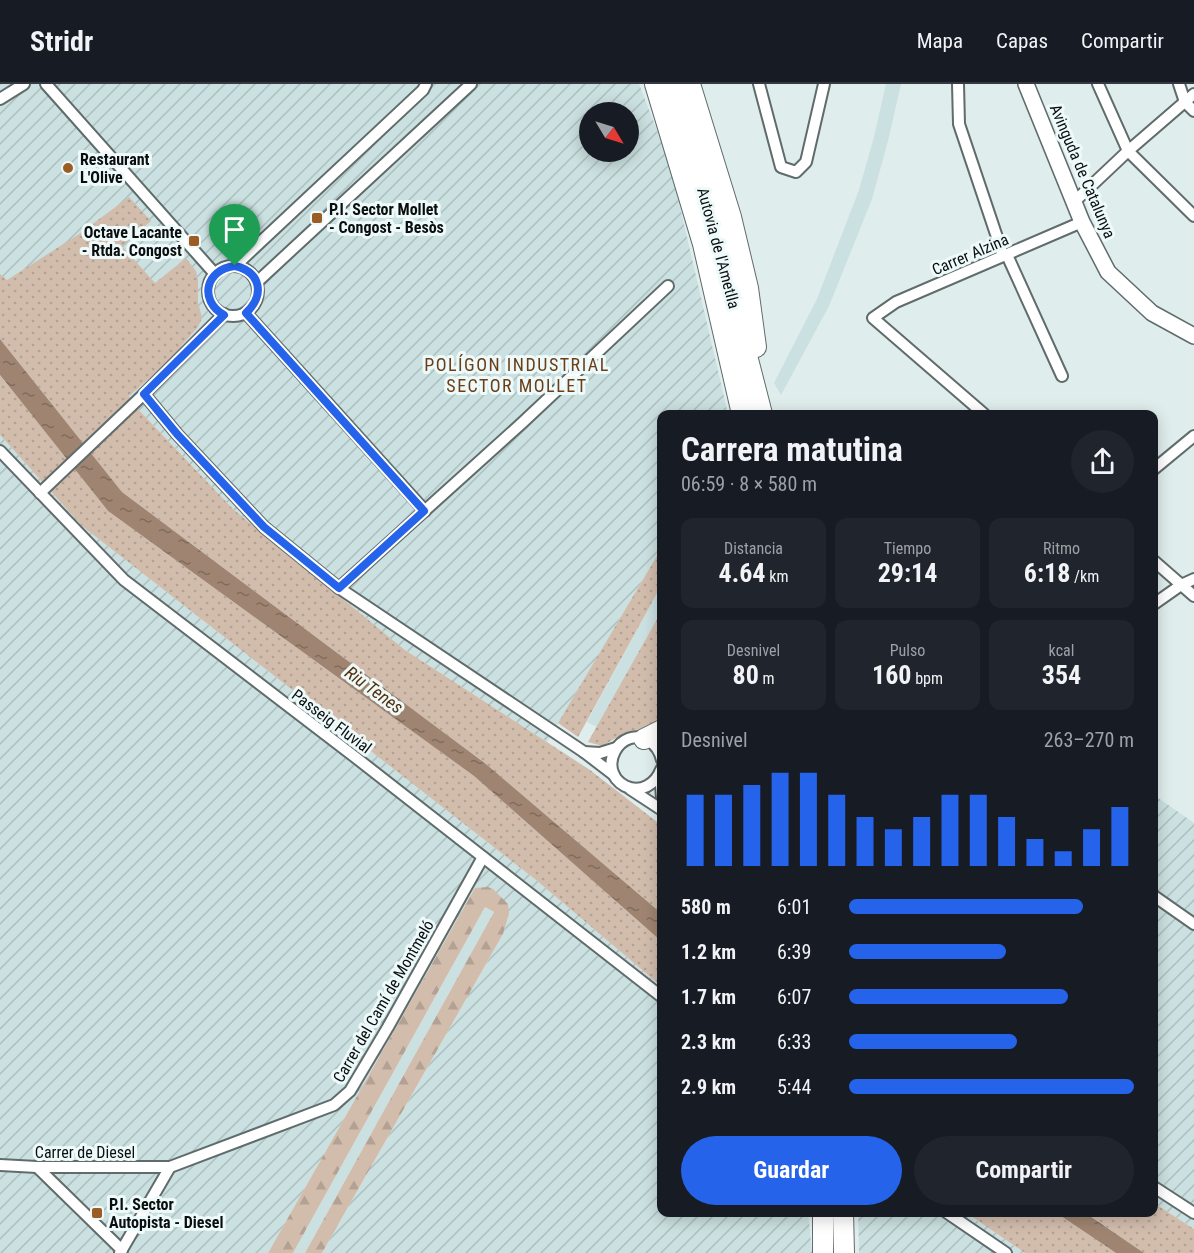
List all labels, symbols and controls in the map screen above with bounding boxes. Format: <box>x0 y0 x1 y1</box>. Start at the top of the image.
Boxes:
text: Stridr <box>30 25 93 58</box>
text: Mapa <box>917 29 963 53</box>
text: Capas <box>996 29 1048 53</box>
text: Compartir <box>1081 29 1164 53</box>
street label: Avinguda de Catalunya <box>1046 101 1119 241</box>
north arrow <box>579 102 639 162</box>
map controls <box>579 102 639 162</box>
place label: Restaurant L'Olive <box>80 150 150 187</box>
marker: Restaurant L'Olive <box>61 161 75 175</box>
street label: Autovia de l'Ametlla <box>693 186 744 311</box>
place label: P.I. Sector Mollet - Congost - Besòs <box>329 200 444 237</box>
pin <box>209 204 260 266</box>
marker: P.I. Sector Mollet - Congost - Besòs <box>310 211 324 225</box>
icon: arrive <box>218 213 251 246</box>
place label: Octave Lacante - Rtda. Congost <box>82 223 182 260</box>
street label: Carrer Alzina <box>929 230 1011 279</box>
marker: Octave Lacante - Rtda. Congost <box>187 234 201 248</box>
district label: POLÍGON INDUSTRIAL SECTOR MOLLET <box>424 354 610 396</box>
text: Carrera matutina <box>681 430 903 469</box>
button: share <box>1071 430 1134 493</box>
text: 06:59 · 8 × 580 m <box>681 472 817 496</box>
text: Distancia <box>724 539 783 558</box>
text: Tiempo <box>884 539 931 558</box>
text: Ritmo <box>1043 539 1080 558</box>
text: 4.64 <box>719 558 766 588</box>
text: 29:14 <box>878 558 937 588</box>
text: 6:18 <box>1024 558 1070 588</box>
text: km <box>766 567 788 586</box>
text: /km <box>1070 567 1099 586</box>
text: Desnivel <box>727 641 780 660</box>
text: Pulso <box>890 641 925 660</box>
text: kcal <box>1049 641 1074 660</box>
text: 80 <box>733 660 759 690</box>
text: 160 <box>872 660 911 690</box>
text: 354 <box>1042 660 1081 690</box>
water label: Riu Tenes <box>341 662 407 718</box>
text: m <box>759 669 775 688</box>
text: bpm <box>911 669 943 688</box>
street label: Passeig Fluvial <box>288 685 375 757</box>
text: Desnivel <box>681 728 748 752</box>
text: 263–270 m <box>1044 728 1134 752</box>
text: 580 m <box>681 895 731 919</box>
text: 6:01 <box>777 895 811 919</box>
street label: Carrer del Camí de Montmeló <box>329 917 438 1086</box>
text: 1.2 km <box>681 940 736 964</box>
text: 6:39 <box>777 940 811 964</box>
text: 1.7 km <box>681 985 736 1009</box>
text: 6:07 <box>777 985 811 1009</box>
text: 2.3 km <box>681 1030 736 1054</box>
text: 6:33 <box>777 1030 811 1054</box>
text: 2.9 km <box>681 1075 736 1099</box>
text: 5:44 <box>777 1075 811 1099</box>
button: Guardar <box>681 1136 902 1205</box>
button: Compartir <box>914 1136 1134 1205</box>
street label: Carrer de Diesel <box>35 1143 135 1162</box>
place label: P.I. Sector Autopista - Diesel <box>109 1195 223 1232</box>
marker: P.I. Sector Autopista - Diesel <box>90 1206 104 1220</box>

